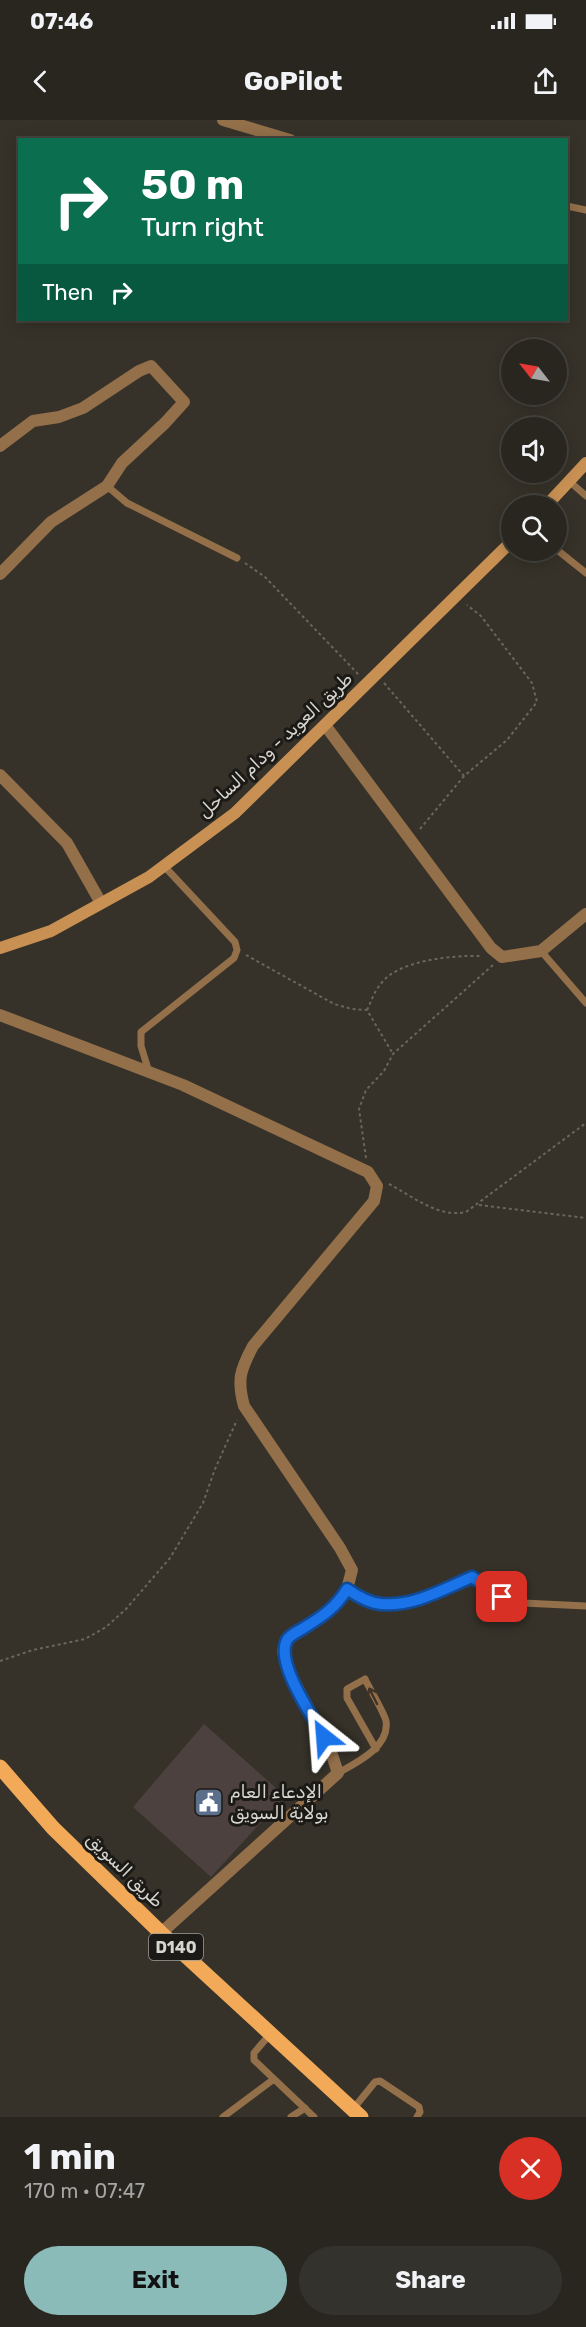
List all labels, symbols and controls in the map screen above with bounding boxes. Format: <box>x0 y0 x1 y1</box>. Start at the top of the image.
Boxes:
text: 07:46 <box>30 8 93 35</box>
icon: back <box>24 65 57 98</box>
text: GoPilot <box>244 65 342 97</box>
icon: share <box>529 65 562 98</box>
text: 50 m <box>141 160 244 210</box>
icon: right <box>42 162 120 240</box>
text: Turn right <box>141 211 264 243</box>
icon: right <box>105 276 138 309</box>
text: Then <box>42 279 93 306</box>
north arrow <box>501 339 567 405</box>
map controls <box>501 339 567 561</box>
button: sound <box>501 417 567 483</box>
button: search <box>501 495 567 561</box>
street label: طريق العويد - ودام الساحل <box>193 668 357 822</box>
pin <box>476 1571 527 1622</box>
icon: arrive <box>485 1580 518 1613</box>
one-way arrow <box>367 1687 378 1705</box>
position arrow <box>292 1705 356 1769</box>
place label: الإدعاء العام بولاية السويق <box>230 1781 329 1824</box>
public building icon: الإدعاء العام بولاية السويق <box>193 1786 225 1818</box>
street label: طريق السويق <box>82 1828 168 1912</box>
road number: D140 <box>149 1934 203 1960</box>
text: 1 min <box>24 2135 116 2178</box>
button: close <box>499 2137 562 2200</box>
text: 170 m · 07:47 <box>24 2179 145 2203</box>
button: Exit <box>24 2246 287 2315</box>
button: Share <box>299 2246 562 2315</box>

